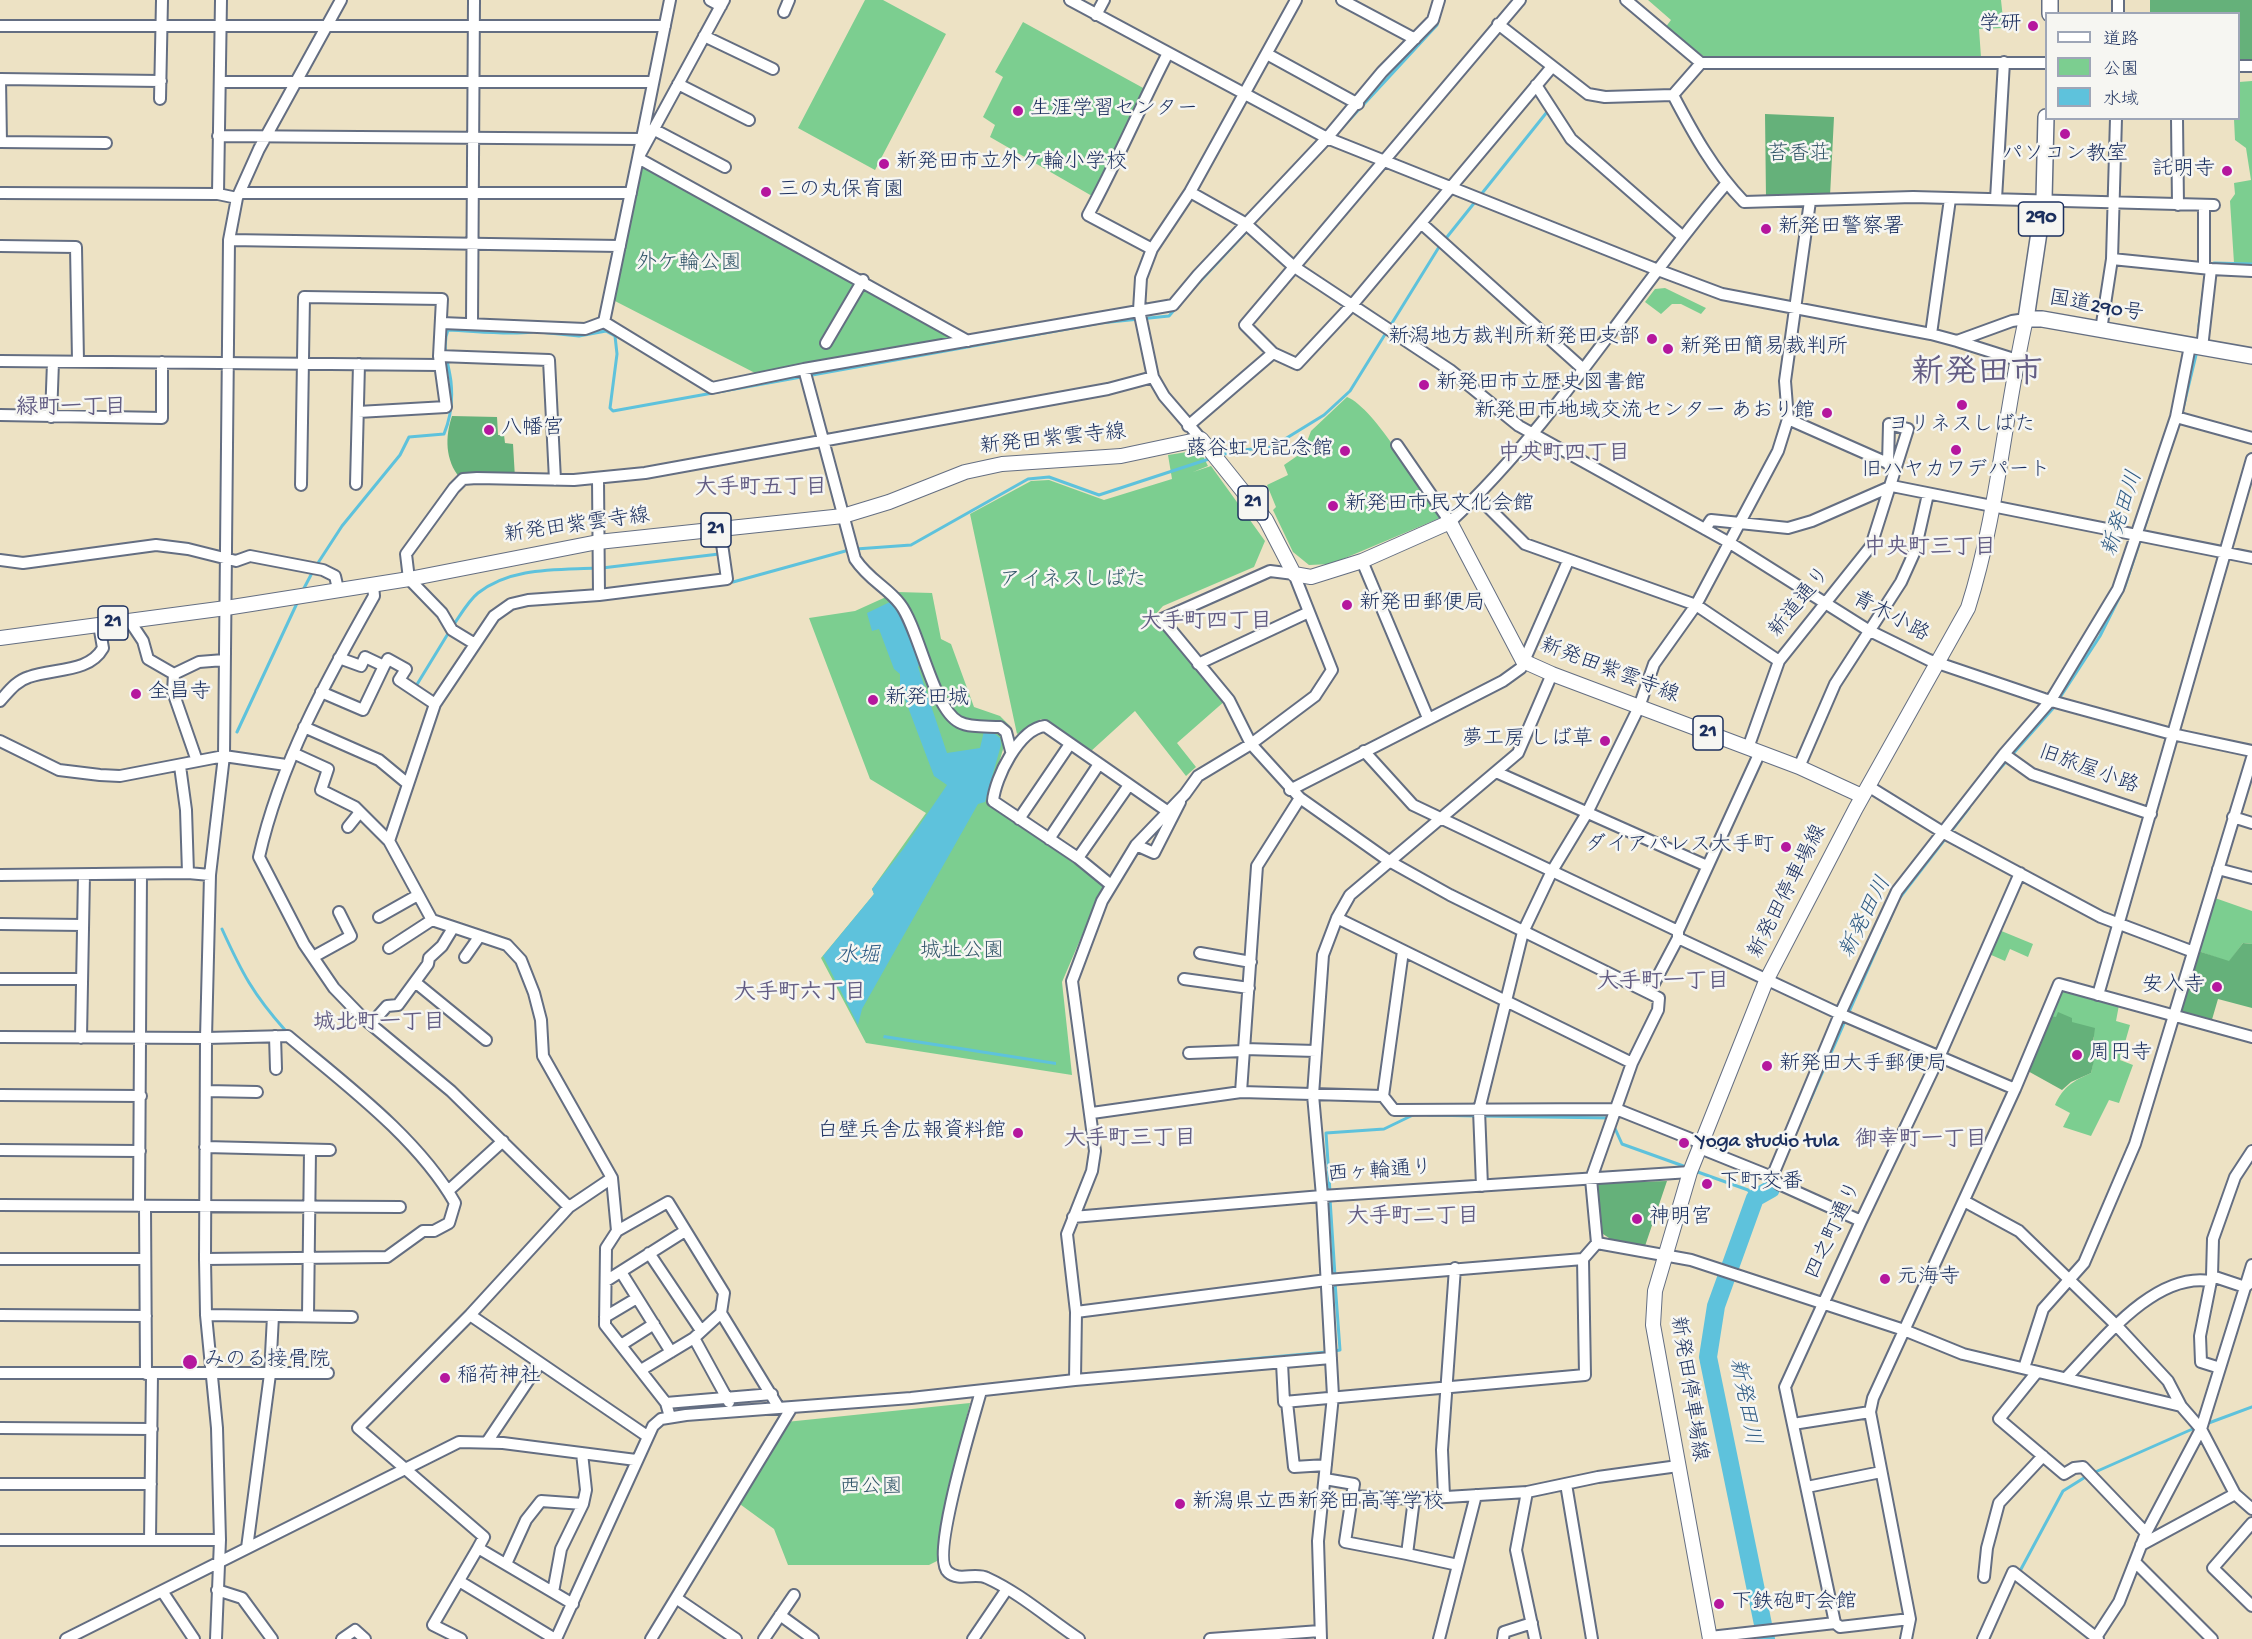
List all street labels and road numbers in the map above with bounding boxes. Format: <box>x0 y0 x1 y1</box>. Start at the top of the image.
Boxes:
road number: 290 <box>2018 202 2064 236</box>
street label: 国道290号 <box>2047 287 2145 329</box>
street label: 新発田紫雲寺線 <box>979 421 1127 461</box>
road number: 21 <box>1238 486 1268 520</box>
street label: 新発田紫雲寺線 <box>502 504 652 550</box>
road number: 21 <box>701 513 731 547</box>
street label: 新道通り <box>1765 562 1837 644</box>
street label: 青木小路 <box>1847 587 1933 649</box>
road number: 21 <box>98 606 128 640</box>
street label: 新発田紫雲寺線 <box>1536 634 1682 710</box>
road number: 21 <box>1693 716 1723 750</box>
street label: 旧旅屋小路 <box>2034 741 2142 801</box>
street label: 新発田停車場線 <box>1744 821 1834 963</box>
street label: 西ヶ輪通り <box>1327 1157 1433 1189</box>
street label: 四之町通り <box>1801 1178 1869 1284</box>
street label: 新発田停車場線 <box>1663 1314 1711 1464</box>

